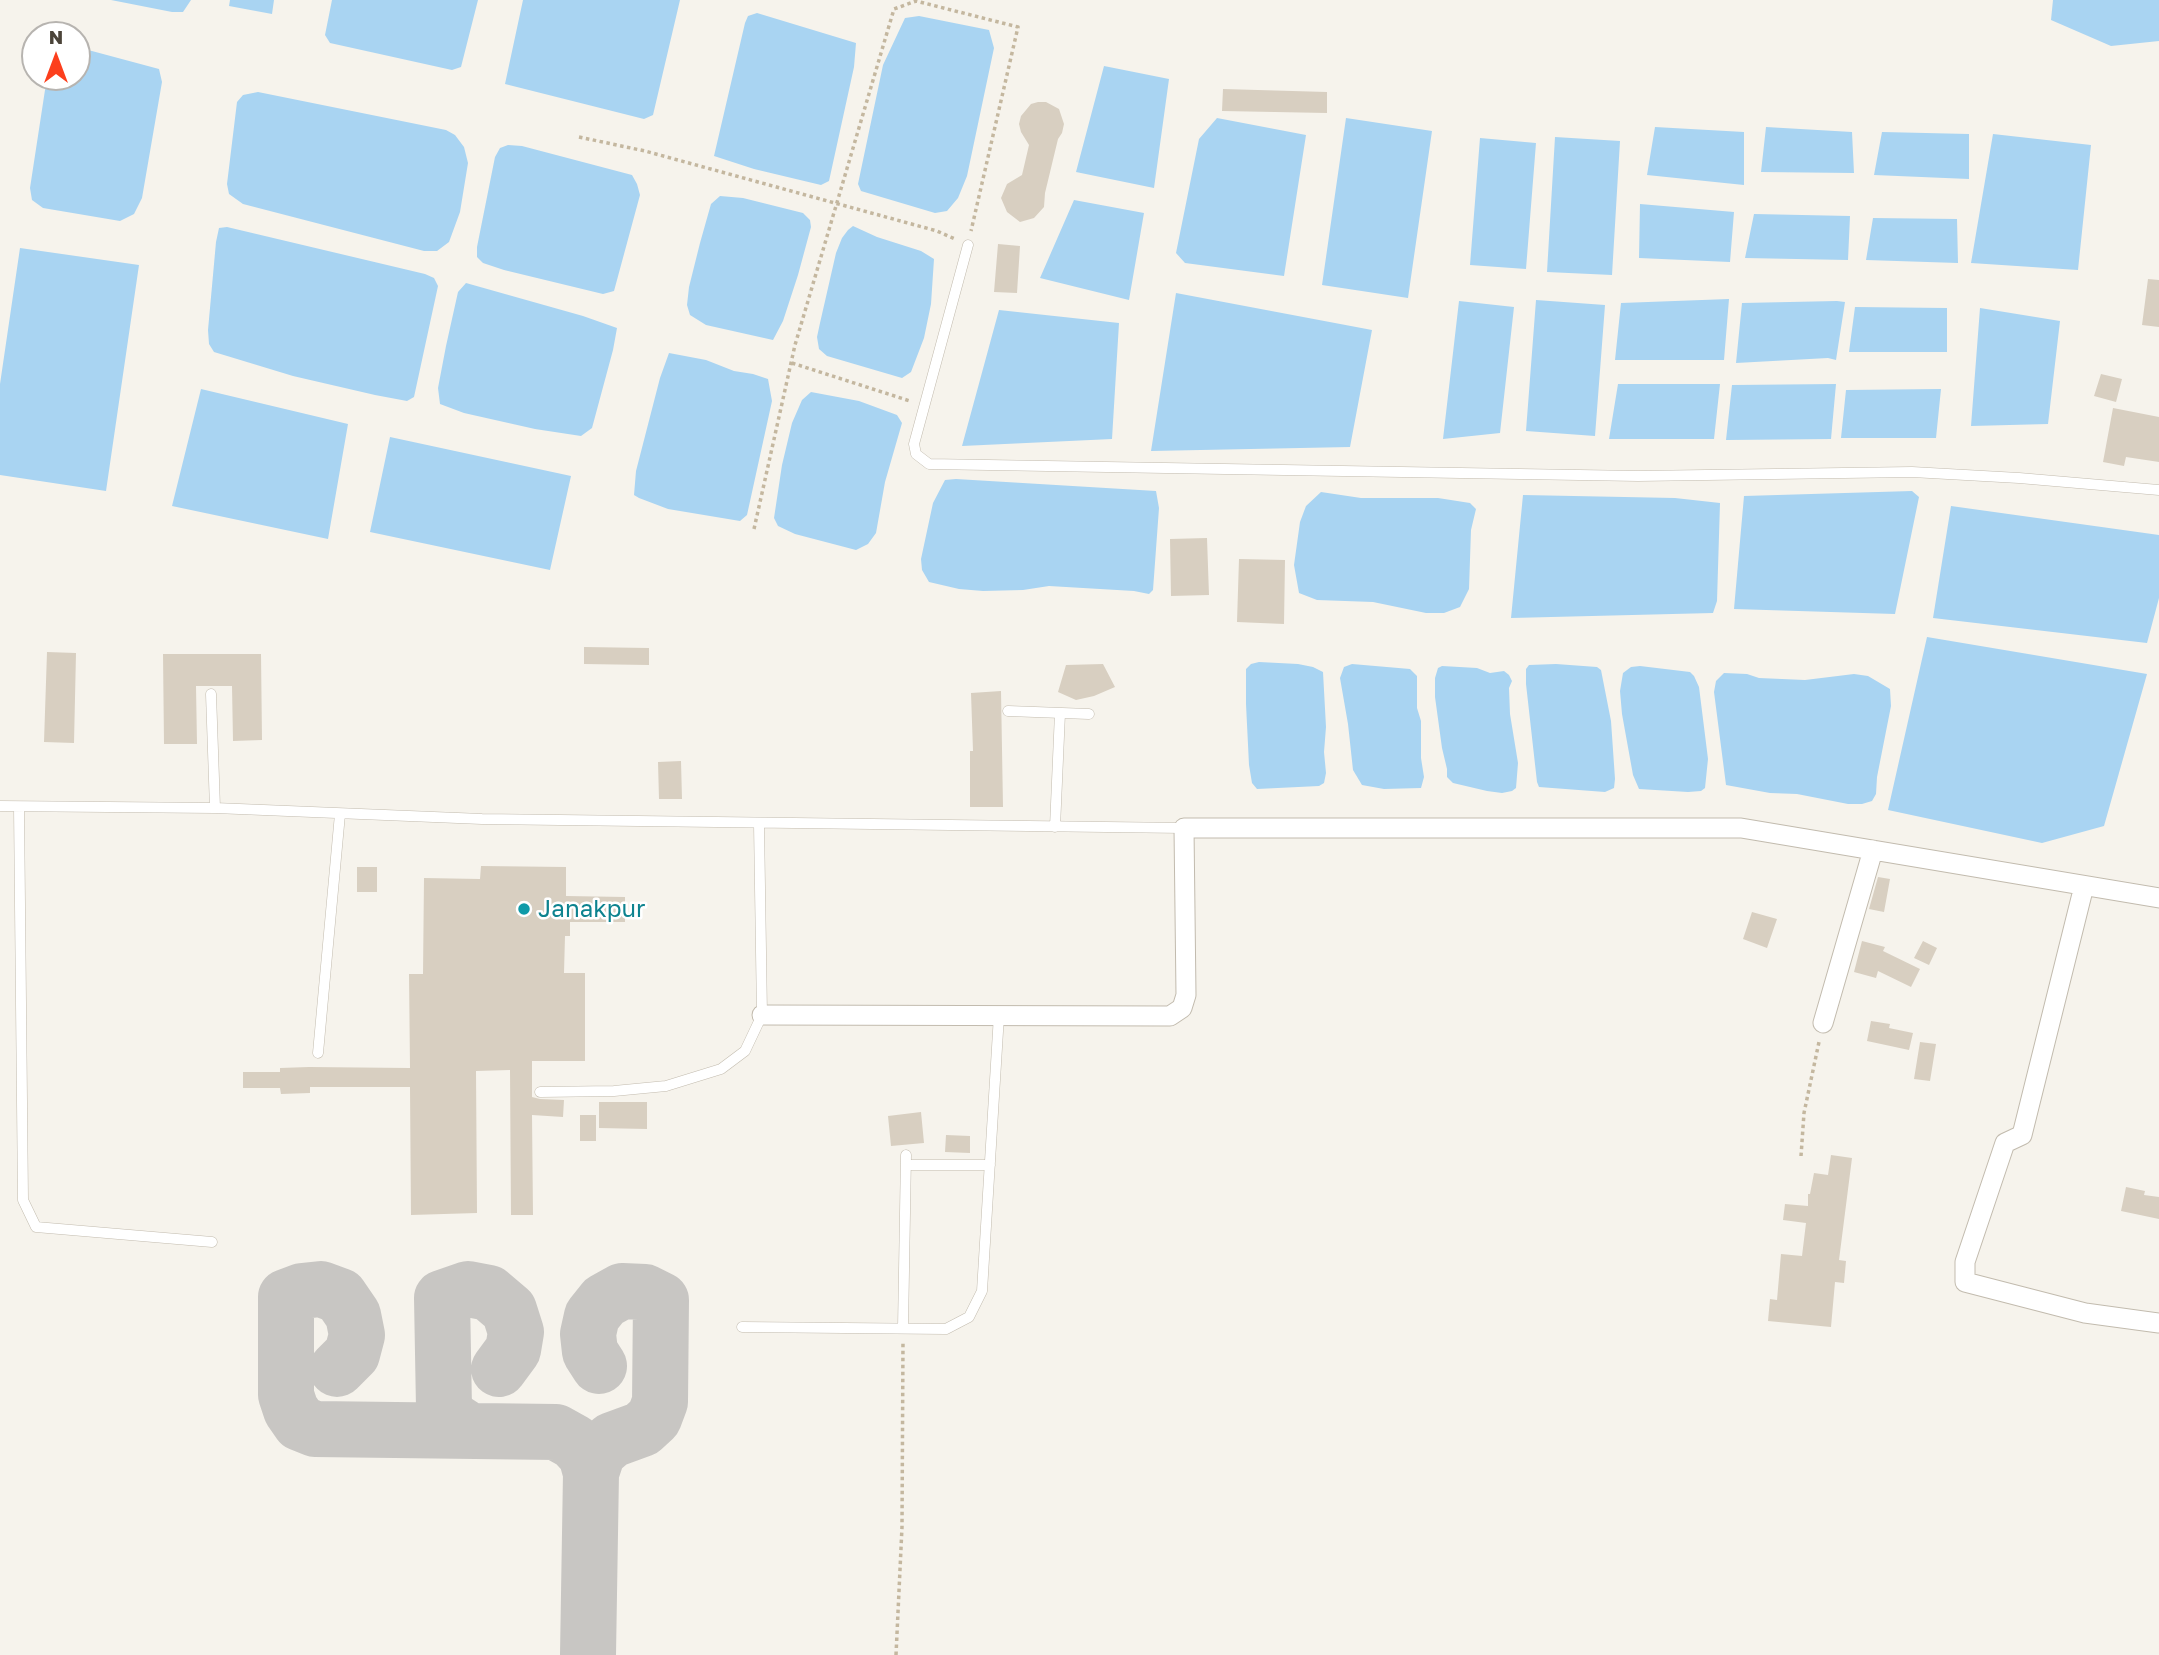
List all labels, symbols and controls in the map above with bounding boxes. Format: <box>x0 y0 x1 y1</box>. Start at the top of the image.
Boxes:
north arrow <box>21 21 91 91</box>
text: N <box>49 25 63 48</box>
place label: Janakpur <box>538 895 645 923</box>
marker: Janakpur <box>516 901 532 917</box>

